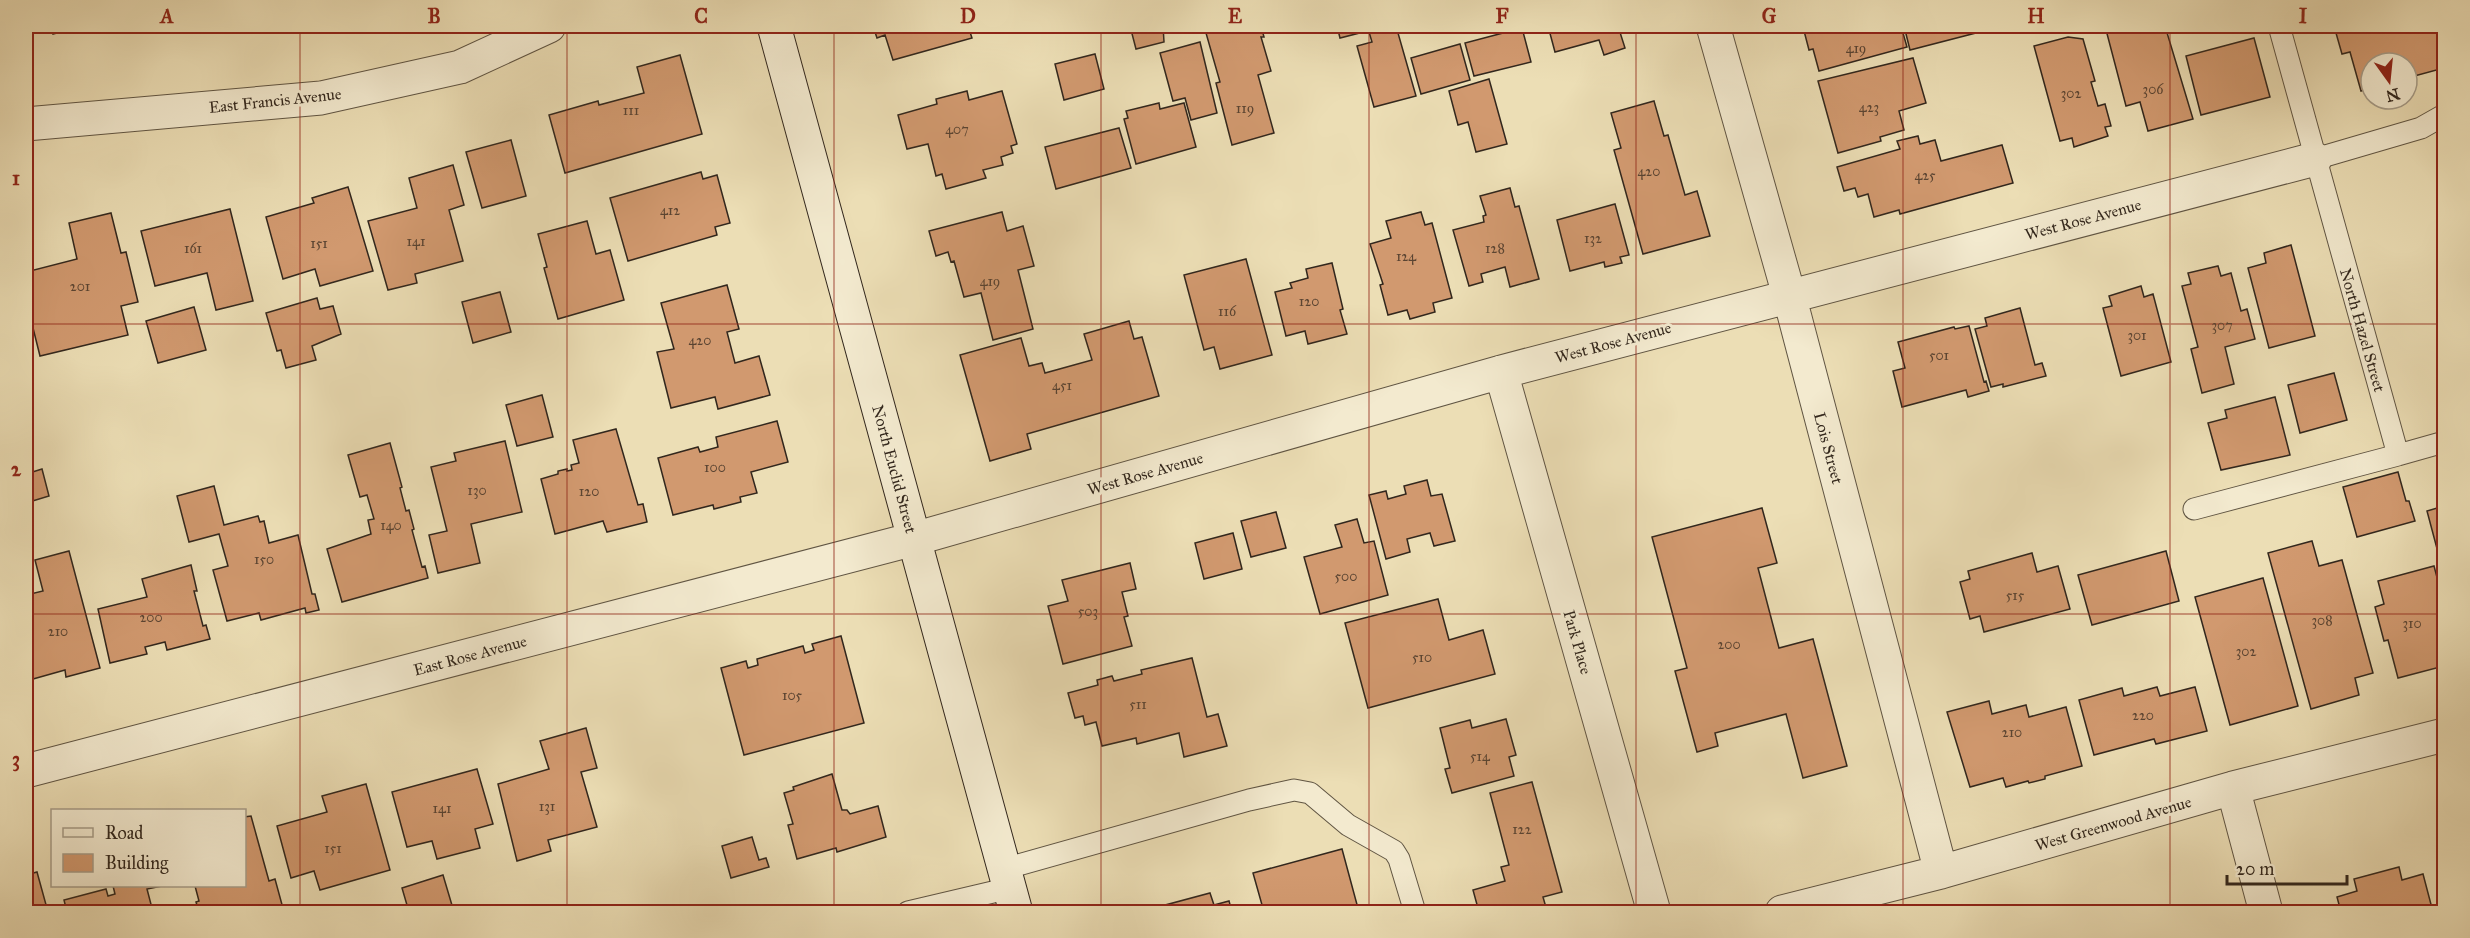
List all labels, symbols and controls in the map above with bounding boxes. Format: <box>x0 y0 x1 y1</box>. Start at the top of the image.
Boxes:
text: A <box>158 4 174 28</box>
text: B <box>427 4 441 28</box>
text: C <box>694 4 708 28</box>
text: D <box>960 4 976 28</box>
text: E <box>1228 4 1243 28</box>
text: F <box>1495 4 1509 28</box>
text: G <box>1762 4 1777 28</box>
text: H <box>2027 4 2045 28</box>
text: I <box>2299 4 2308 28</box>
house number: 419 <box>1846 40 1866 57</box>
north arrow <box>2359 51 2419 111</box>
house number: 306 <box>2143 81 2164 98</box>
street label: East Francis Avenue <box>208 84 343 117</box>
text: N <box>2383 84 2402 106</box>
house number: 302 <box>2061 85 2081 102</box>
house number: 423 <box>1859 99 1879 116</box>
house number: 119 <box>1236 100 1254 117</box>
house number: 111 <box>623 102 640 119</box>
house number: 407 <box>945 121 969 138</box>
house number: 420 <box>1638 163 1660 180</box>
text: 1 <box>12 166 20 190</box>
house number: 425 <box>1914 167 1936 184</box>
street label: West Rose Avenue <box>2023 195 2144 244</box>
house number: 412 <box>660 202 680 219</box>
house number: 132 <box>1584 230 1602 247</box>
house number: 141 <box>407 233 426 250</box>
house number: 151 <box>310 235 328 252</box>
house number: 161 <box>184 240 203 257</box>
house number: 128 <box>1485 240 1505 257</box>
house number: 124 <box>1396 248 1417 265</box>
street label: North Hazel Street <box>2336 266 2389 394</box>
house number: 419 <box>980 273 1000 290</box>
house number: 201 <box>70 278 91 295</box>
house number: 120 <box>1299 293 1319 310</box>
house number: 116 <box>1218 303 1237 320</box>
house number: 307 <box>2211 317 2233 334</box>
street label: West Rose Avenue <box>1553 318 1674 367</box>
house number: 301 <box>2127 327 2147 344</box>
house number: 420 <box>689 332 711 349</box>
house number: 501 <box>1929 347 1949 364</box>
house number: 451 <box>1052 377 1072 394</box>
street label: North Euclid Street <box>868 403 921 536</box>
street label: Lois Street <box>1810 410 1847 486</box>
street label: West Rose Avenue <box>1085 448 1205 499</box>
text: 2 <box>11 457 22 481</box>
house number: 100 <box>704 459 726 476</box>
house number: 130 <box>467 482 487 499</box>
house number: 120 <box>579 483 599 500</box>
house number: 140 <box>380 517 402 534</box>
house number: 150 <box>254 551 274 568</box>
house number: 500 <box>1335 568 1357 585</box>
house number: 515 <box>2006 587 2025 604</box>
house number: 503 <box>1078 603 1098 620</box>
street label: Park Place <box>1559 608 1596 677</box>
house number: 200 <box>139 609 163 626</box>
house number: 308 <box>2311 612 2333 629</box>
house number: 310 <box>2402 615 2422 632</box>
house number: 210 <box>48 623 68 640</box>
street label: East Rose Avenue <box>411 631 529 680</box>
house number: 200 <box>1717 636 1741 653</box>
house number: 302 <box>2236 643 2256 660</box>
house number: 510 <box>1412 649 1432 666</box>
house number: 105 <box>782 687 803 704</box>
house number: 511 <box>1129 696 1147 713</box>
house number: 220 <box>2132 707 2154 724</box>
house number: 210 <box>2002 724 2022 741</box>
text: 3 <box>12 747 20 772</box>
house number: 514 <box>1470 748 1491 765</box>
street label: West Greenwood Avenue <box>2033 792 2194 855</box>
house number: 131 <box>539 798 556 815</box>
house number: 141 <box>433 800 452 817</box>
legend <box>51 809 246 887</box>
house number: 122 <box>1512 821 1532 838</box>
text: Road <box>105 822 143 844</box>
house number: 151 <box>324 840 342 857</box>
scale bar <box>2227 848 2347 886</box>
text: Building <box>105 852 169 875</box>
text: 20 m <box>2236 858 2274 880</box>

